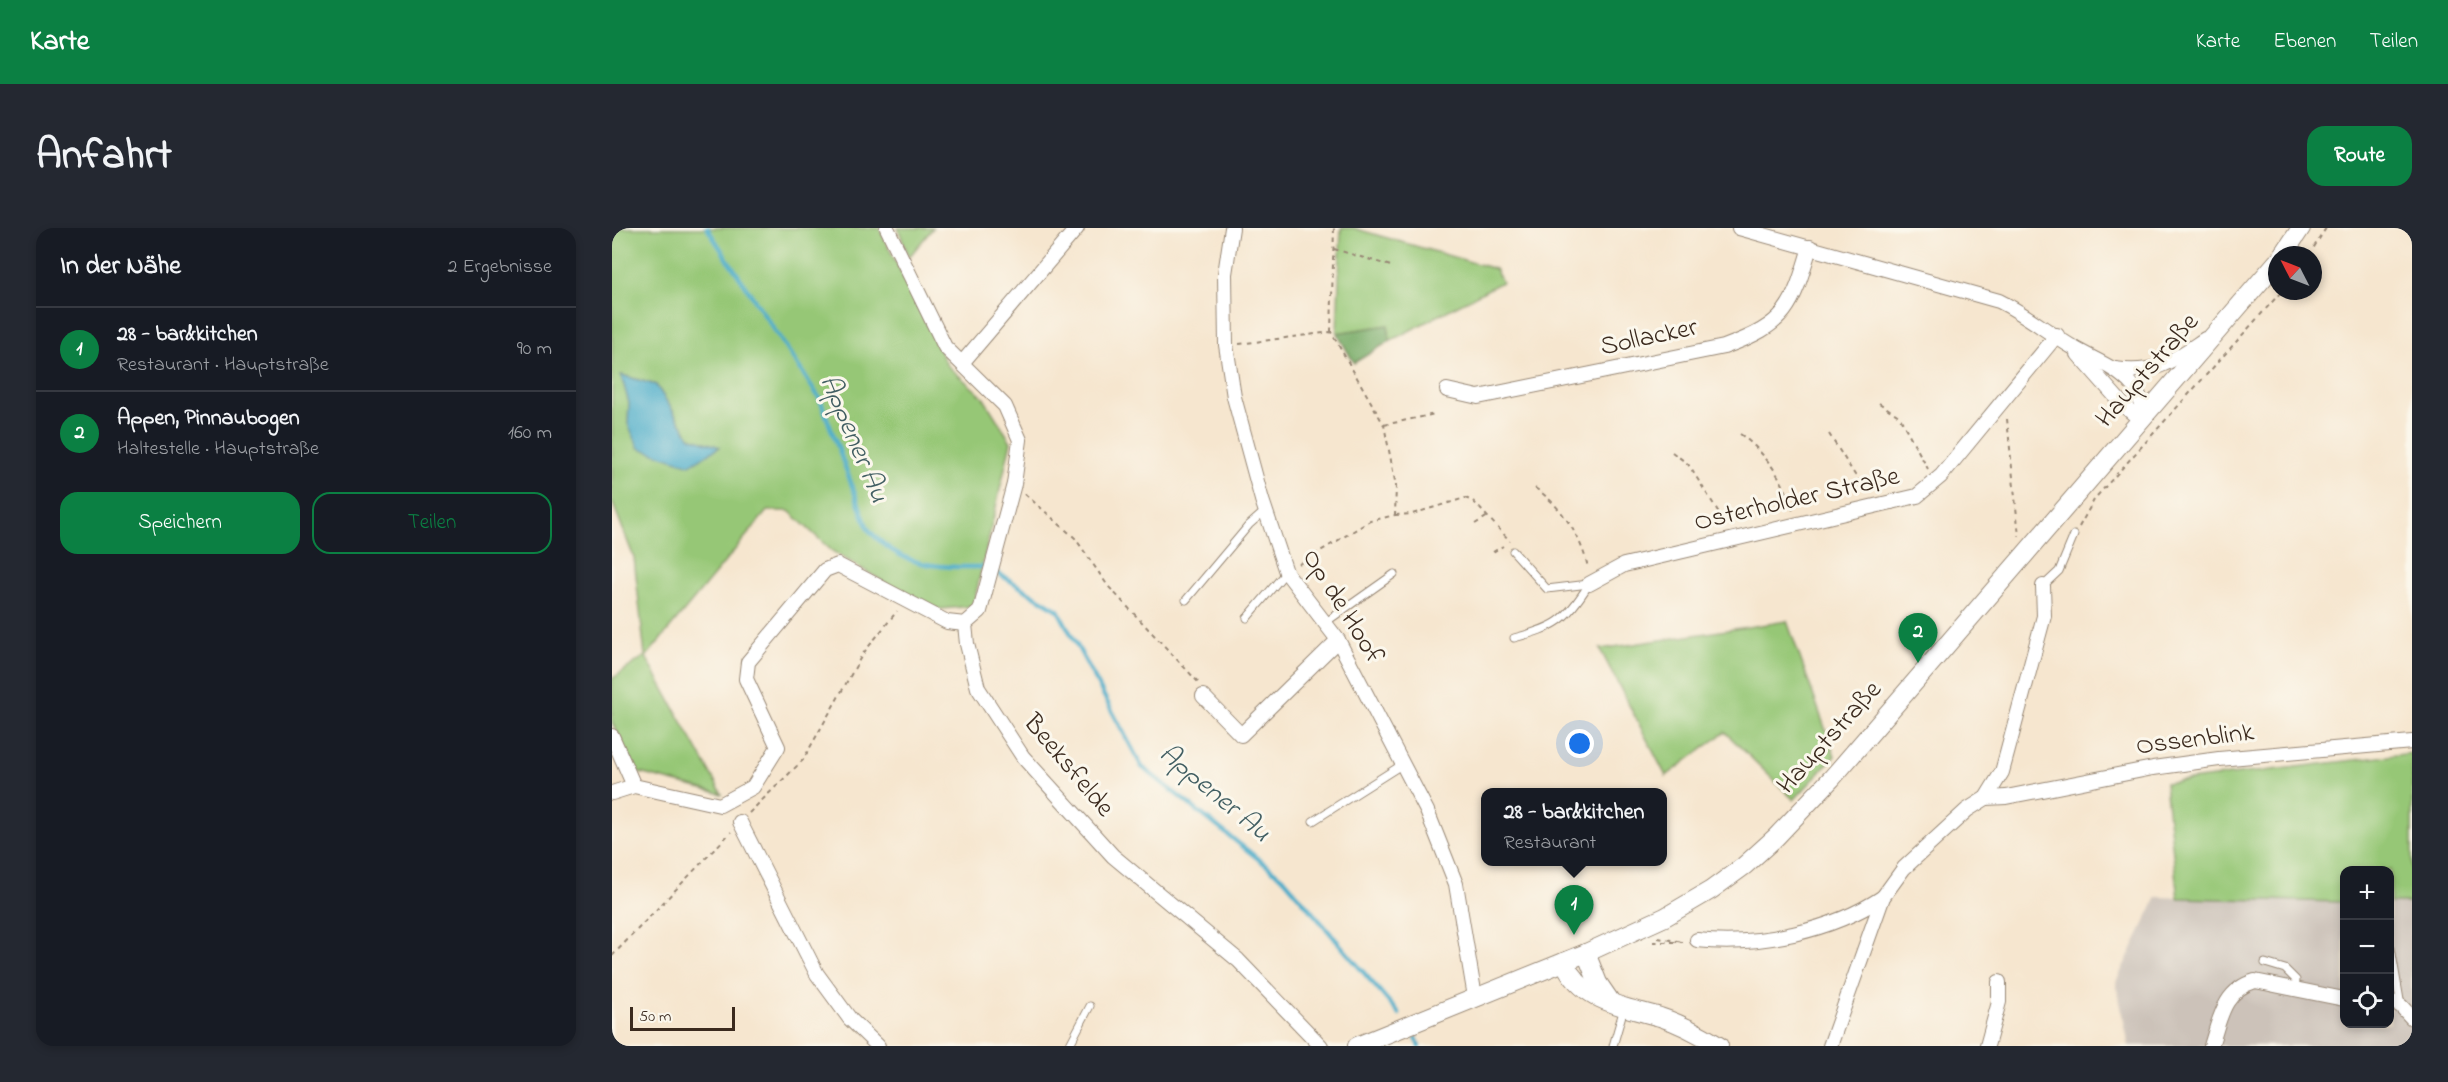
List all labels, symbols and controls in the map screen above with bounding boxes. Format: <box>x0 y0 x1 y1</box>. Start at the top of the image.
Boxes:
text: Karte <box>30 22 89 63</box>
text: Karte <box>2196 27 2240 57</box>
text: Ebenen <box>2273 27 2336 57</box>
text: Teilen <box>2369 27 2418 57</box>
text: Anfahrt <box>36 126 172 187</box>
button: Route <box>2307 126 2412 186</box>
north arrow <box>2268 246 2322 300</box>
text: In der Nähe <box>60 248 181 286</box>
text: 2 Ergebnisse <box>447 253 552 282</box>
street label: Hauptstraße <box>2087 304 2210 437</box>
street label: Sollacker <box>1597 309 1702 367</box>
text: 28 - bar&kitchen <box>117 319 258 351</box>
text: 1 <box>76 335 83 364</box>
text: 90 m <box>517 335 552 364</box>
text: Restaurant · Hauptstraße <box>117 351 329 380</box>
water label: Appener Au <box>808 369 898 509</box>
text: Appen, Pinnaubogen <box>117 403 300 435</box>
text: 2 <box>75 419 84 448</box>
text: 160 m <box>508 419 552 448</box>
text: Haltestelle · Hauptstraße <box>117 435 319 464</box>
street label: Osterholder Straße <box>1691 457 1904 543</box>
button: Speichern <box>60 492 300 554</box>
button: Teilen <box>312 492 552 554</box>
street label: Op de Hoof <box>1291 542 1393 673</box>
pin: 2 <box>1898 614 1938 663</box>
street label: Hauptstraße <box>1768 672 1892 804</box>
street label: Beeksfelde <box>1012 705 1123 827</box>
street label: Ossenblink <box>2134 713 2256 767</box>
your location <box>1565 729 1594 758</box>
water label: Appener Au <box>1149 735 1279 853</box>
popup <box>1481 788 1667 866</box>
text: 28 - bar&kitchen <box>1504 797 1644 829</box>
text: Restaurant <box>1504 829 1596 858</box>
map controls <box>2340 866 2394 1028</box>
button: + <box>2340 866 2394 920</box>
pin: 1 <box>1554 886 1594 935</box>
button: − <box>2340 920 2394 974</box>
button: locate <box>2340 974 2394 1028</box>
scale bar <box>630 1004 735 1032</box>
text: 50 m <box>639 1005 671 1029</box>

